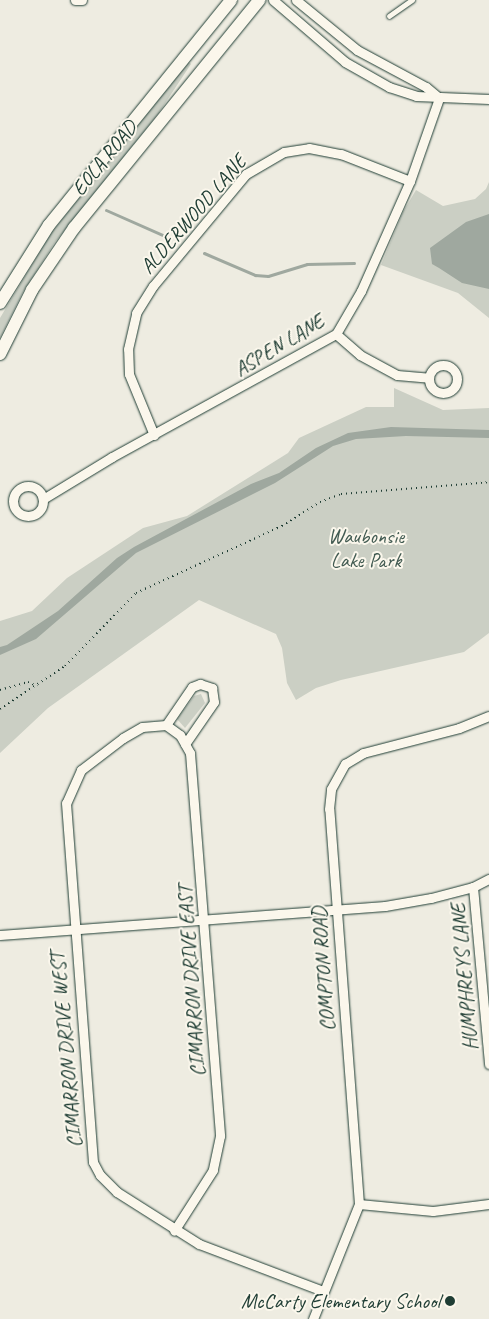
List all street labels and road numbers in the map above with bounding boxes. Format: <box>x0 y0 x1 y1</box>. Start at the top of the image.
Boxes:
street label: EOLA ROAD <box>66 115 142 201</box>
street label: ALDERWOOD LANE <box>135 150 251 278</box>
street label: ASPEN LANE <box>229 308 329 382</box>
street label: CIMARRON DRIVE EAST <box>172 885 210 1077</box>
street label: HUMPHREYS LANE <box>445 902 483 1052</box>
street label: COMPTON ROAD <box>306 905 340 1033</box>
street label: CIMARRON DRIVE WEST <box>45 951 87 1149</box>

